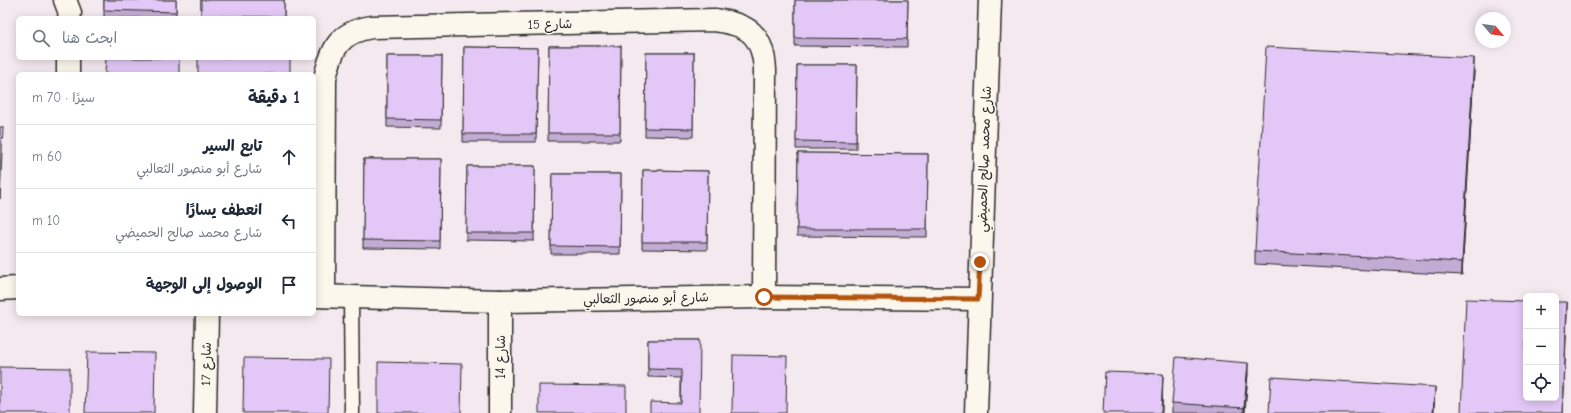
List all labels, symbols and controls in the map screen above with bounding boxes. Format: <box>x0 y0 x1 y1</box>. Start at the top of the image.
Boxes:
north arrow <box>1475 12 1511 48</box>
search box <box>16 16 316 60</box>
street label: شارع 15 <box>528 16 573 34</box>
icon: search <box>30 27 52 49</box>
text: ابحث هنا <box>62 29 117 47</box>
street label: شارع محمد صالح الحميضي <box>974 85 998 233</box>
text: 1 دقيقة <box>248 88 300 107</box>
text: سيرًا · 70 m <box>32 90 95 105</box>
text: تابع السير <box>203 137 262 155</box>
icon: ahead <box>278 146 300 168</box>
text: 60 m <box>32 149 62 164</box>
text: شارع أبو منصور الثعالبي <box>137 161 262 176</box>
text: انعطف يسارًا <box>186 201 262 219</box>
icon: left <box>278 210 300 232</box>
text: 10 m <box>32 213 60 228</box>
text: شارع محمد صالح الحميضي <box>115 225 262 240</box>
route end <box>971 253 989 271</box>
icon: arrive <box>278 274 300 296</box>
text: الوصول إلى الوجهة <box>146 275 262 293</box>
route start <box>755 288 773 306</box>
street label: شارع أبو منصور الثعالبي <box>583 289 709 311</box>
map controls <box>1523 293 1559 401</box>
button: + <box>1523 293 1559 329</box>
button: − <box>1523 329 1559 365</box>
street label: شارع 14 <box>493 335 510 379</box>
street label: شارع 17 <box>198 342 216 386</box>
button: locate <box>1523 365 1559 401</box>

